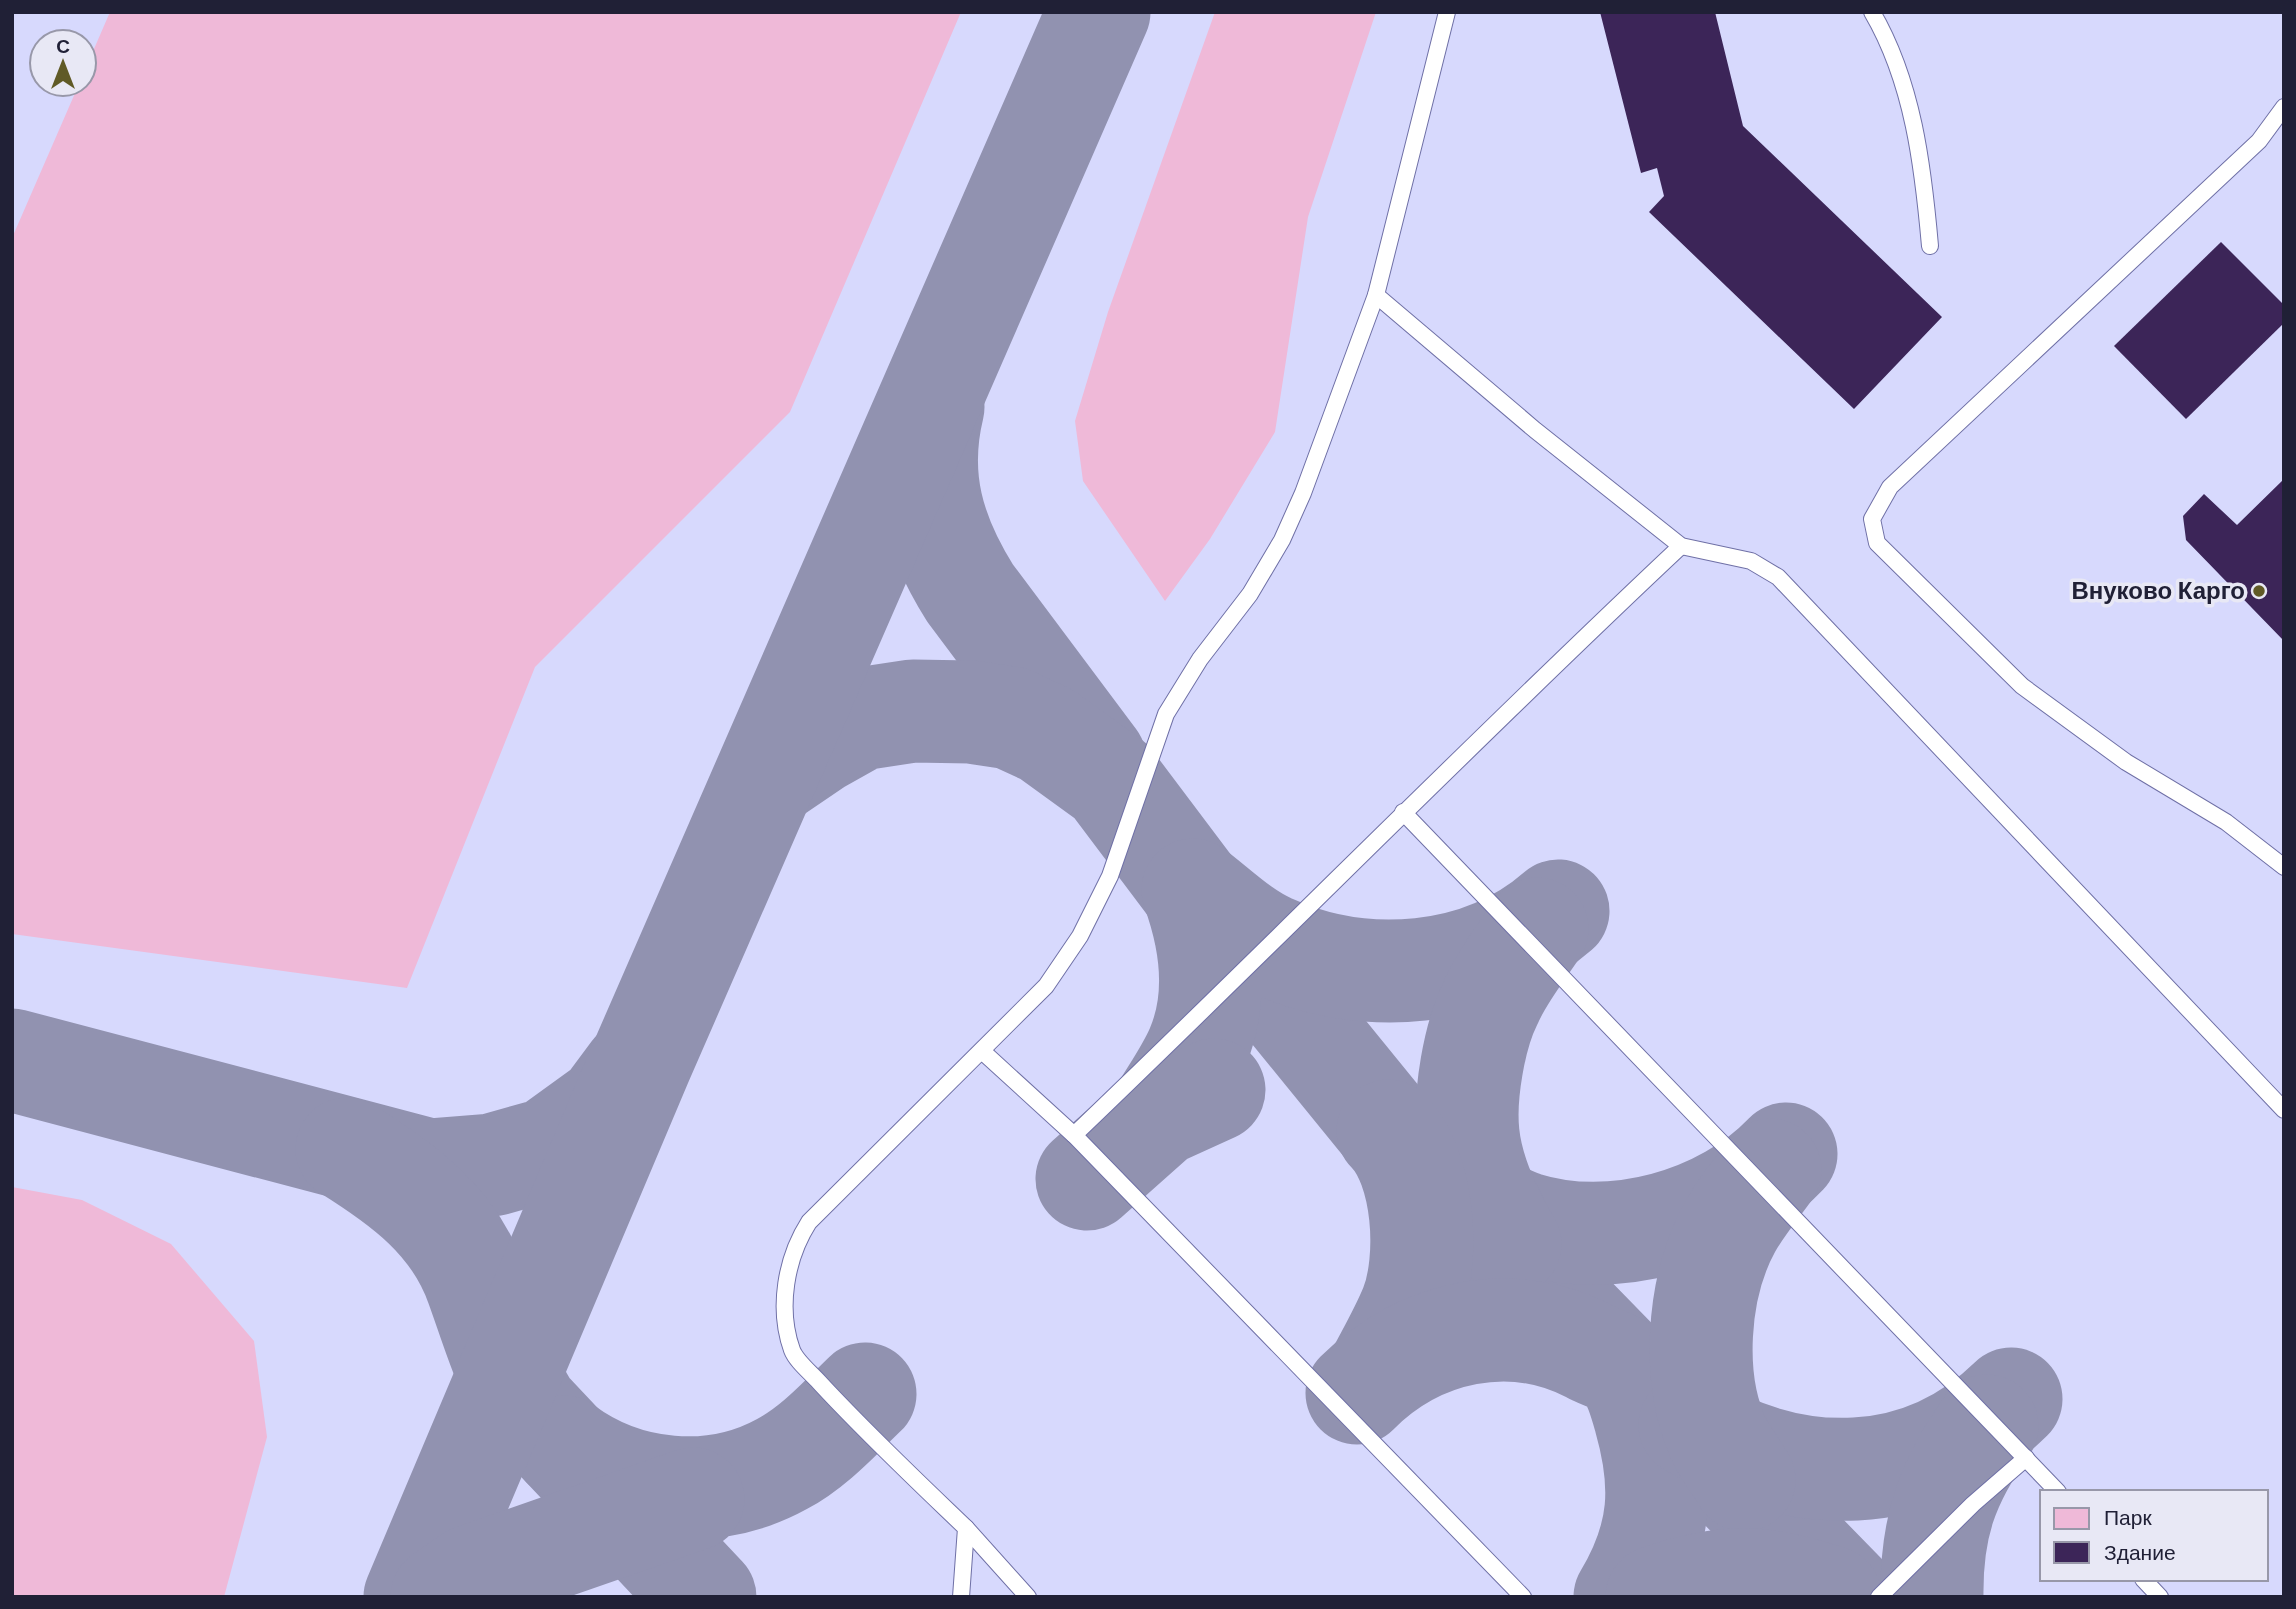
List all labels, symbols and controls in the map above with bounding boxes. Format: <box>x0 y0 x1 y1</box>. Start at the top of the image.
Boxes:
north arrow <box>28 28 98 98</box>
text: С <box>56 34 70 59</box>
place label: Внуково Карго <box>2071 575 2245 606</box>
marker: Внуково Карго <box>2251 583 2267 599</box>
legend <box>2040 1490 2268 1581</box>
text: Парк <box>2104 1504 2152 1532</box>
text: Здание <box>2104 1539 2176 1567</box>

